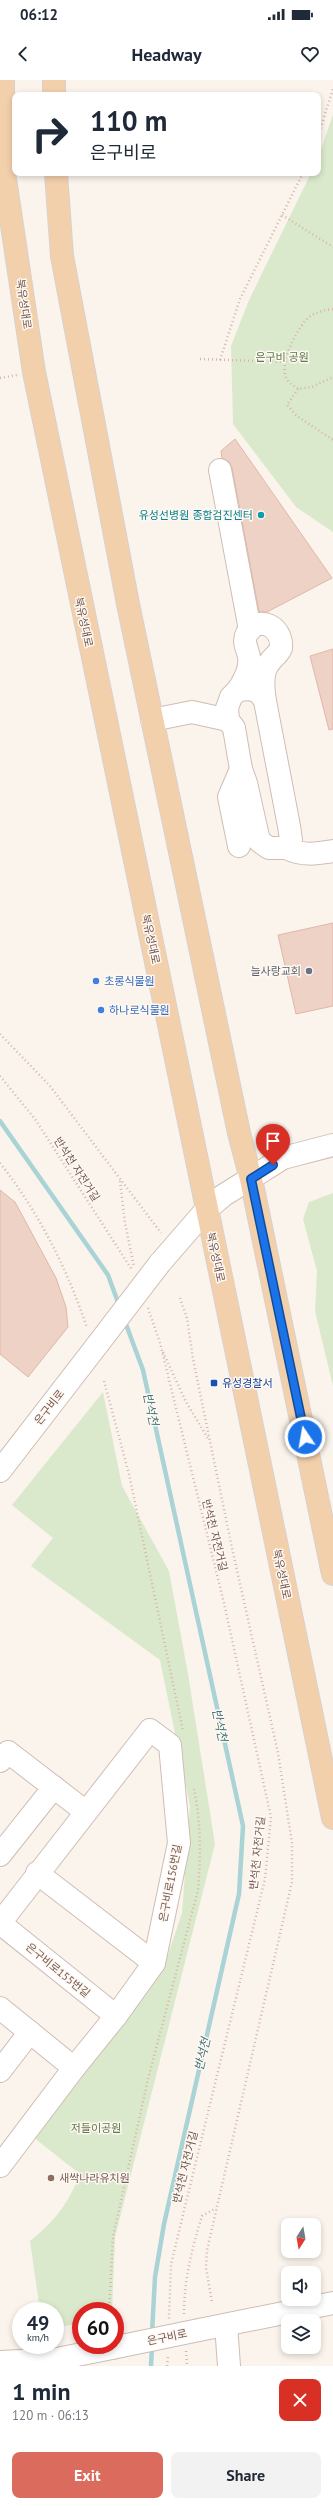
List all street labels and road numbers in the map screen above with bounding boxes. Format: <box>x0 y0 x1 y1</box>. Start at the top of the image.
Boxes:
street label: 북유성대로 <box>14 278 34 330</box>
street label: 북유성대로 <box>72 596 96 648</box>
street label: 북유성대로 <box>139 913 163 965</box>
street label: 반석천 자전거길 <box>51 1134 103 1204</box>
street label: 북유성대로 <box>204 1231 228 1283</box>
street label: 은구비로 <box>31 1387 67 1427</box>
street label: 반석천 자전거길 <box>199 1498 231 1572</box>
street label: 북유성대로 <box>270 1548 294 1600</box>
street label: 반석천 자전거길 <box>246 1816 268 1890</box>
street label: 은구비로156번길 <box>156 1843 184 1923</box>
street label: 은구비로155번길 <box>23 1940 93 2000</box>
street label: 반석천 자전거길 <box>169 2130 201 2204</box>
street label: 은구비로 <box>146 2326 188 2348</box>

